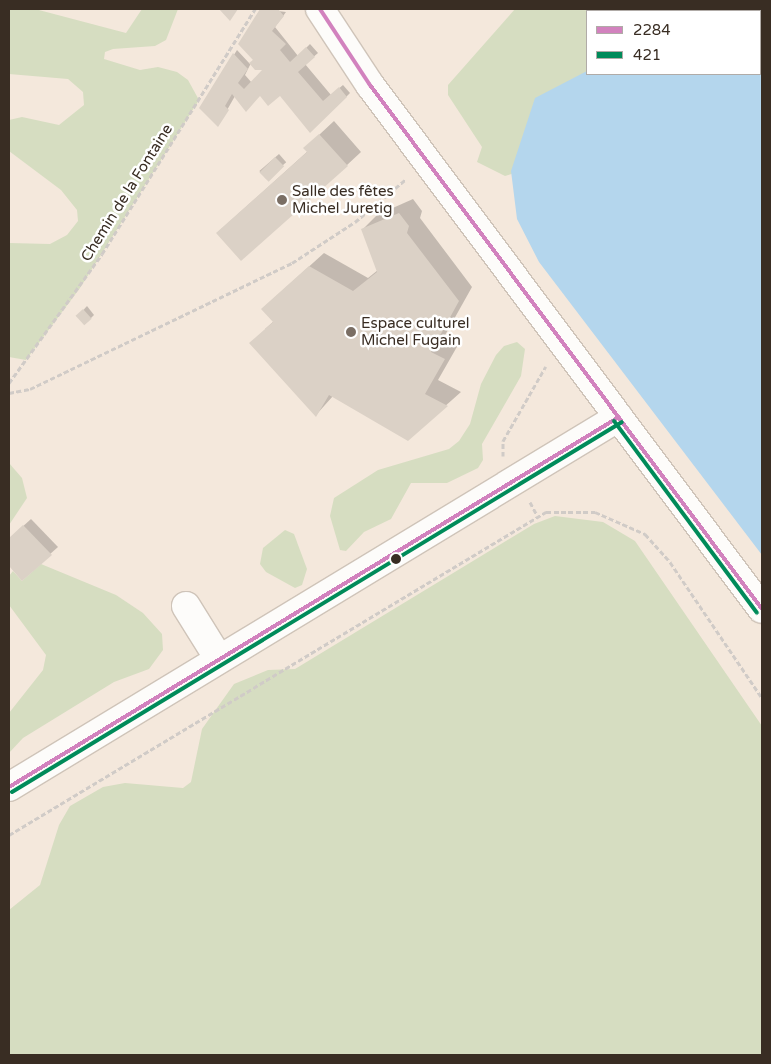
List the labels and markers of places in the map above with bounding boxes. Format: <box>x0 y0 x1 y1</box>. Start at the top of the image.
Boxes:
place label: Salle des fêtes Michel Juretig <box>292 182 394 217</box>
marker: Salle des fêtes Michel Juretig <box>276 194 288 206</box>
place label: Espace culturel Michel Fugain <box>361 314 469 349</box>
marker: Espace culturel Michel Fugain <box>345 326 357 338</box>
unlabelled marker <box>391 554 401 564</box>

